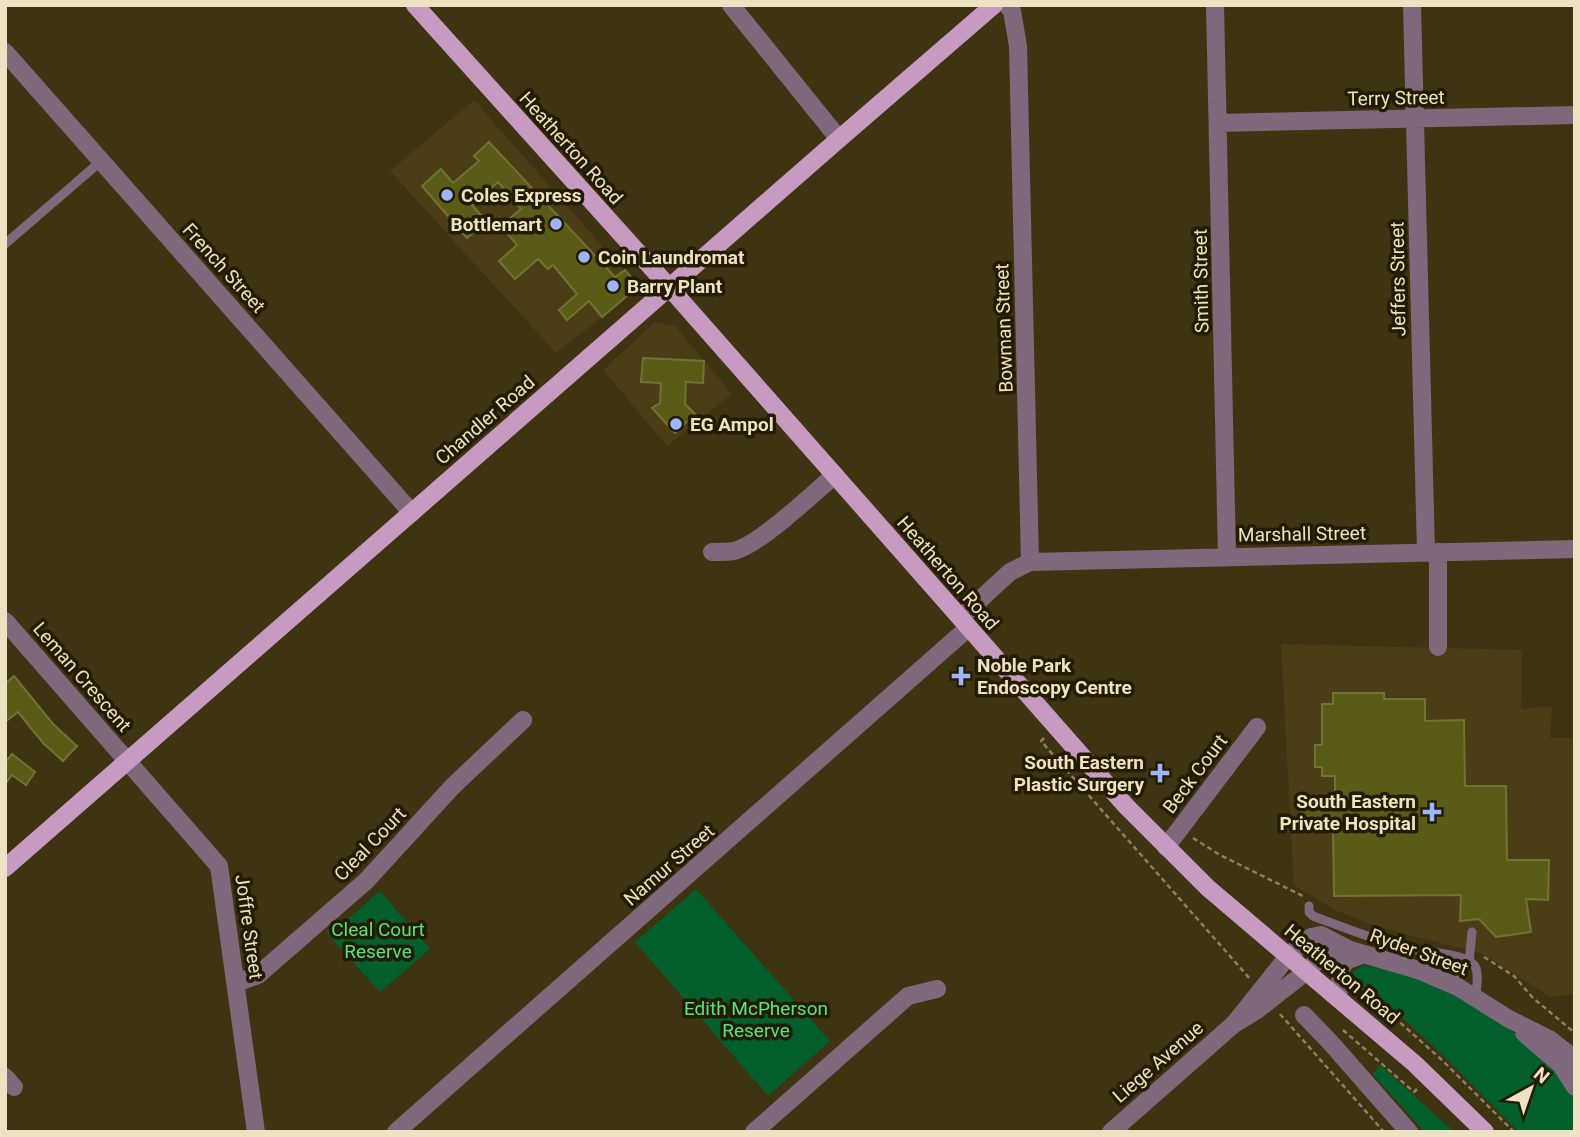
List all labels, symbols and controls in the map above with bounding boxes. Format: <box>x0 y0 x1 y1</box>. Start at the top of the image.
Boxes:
street label: Terry Street <box>1347 86 1445 110</box>
street label: Heatherton Road <box>515 87 627 209</box>
place label: Coles Express <box>461 184 582 207</box>
marker: Coles Express <box>439 187 455 203</box>
place label: Bottlemart <box>451 213 543 236</box>
marker: Bottlemart <box>548 216 564 232</box>
street label: French Street <box>178 219 270 317</box>
street label: Jeffers Street <box>1386 221 1410 337</box>
street label: Smith Street <box>1189 229 1213 333</box>
place label: Coin Laundromat <box>598 246 745 269</box>
marker: Coin Laundromat <box>576 249 592 265</box>
street label: Bowman Street <box>990 263 1018 393</box>
place label: Barry Plant <box>627 275 723 298</box>
marker: Barry Plant <box>605 278 621 294</box>
street label: Chandler Road <box>431 371 539 469</box>
place label: EG Ampol <box>690 413 774 436</box>
marker: EG Ampol <box>668 416 684 432</box>
street label: Heatherton Road <box>892 511 1004 635</box>
street label: Marshall Street <box>1238 521 1366 547</box>
street label: Leman Crescent <box>28 617 136 737</box>
place label: Noble Park Endoscopy Centre <box>977 654 1132 699</box>
marker: Noble Park Endoscopy Centre <box>951 666 971 686</box>
street label: Beck Court <box>1158 730 1232 818</box>
place label: South Eastern Plastic Surgery <box>1014 751 1144 796</box>
marker: South Eastern Plastic Surgery <box>1150 763 1170 783</box>
place label: South Eastern Private Hospital <box>1279 790 1416 835</box>
street label: Cleal Court <box>329 802 411 886</box>
marker: South Eastern Private Hospital <box>1422 802 1442 822</box>
street label: Namur Street <box>619 819 719 911</box>
street label: Joffre Street <box>230 873 268 981</box>
park label: Cleal Court Reserve <box>331 918 425 963</box>
street label: Heatherton Road <box>1280 919 1404 1029</box>
street label: Ryder Street <box>1367 924 1471 980</box>
park label: Edith McPherson Reserve <box>684 997 828 1042</box>
street label: Liege Avenue <box>1108 1016 1208 1108</box>
north arrow <box>1496 1053 1566 1123</box>
text: N <box>1529 1062 1554 1088</box>

